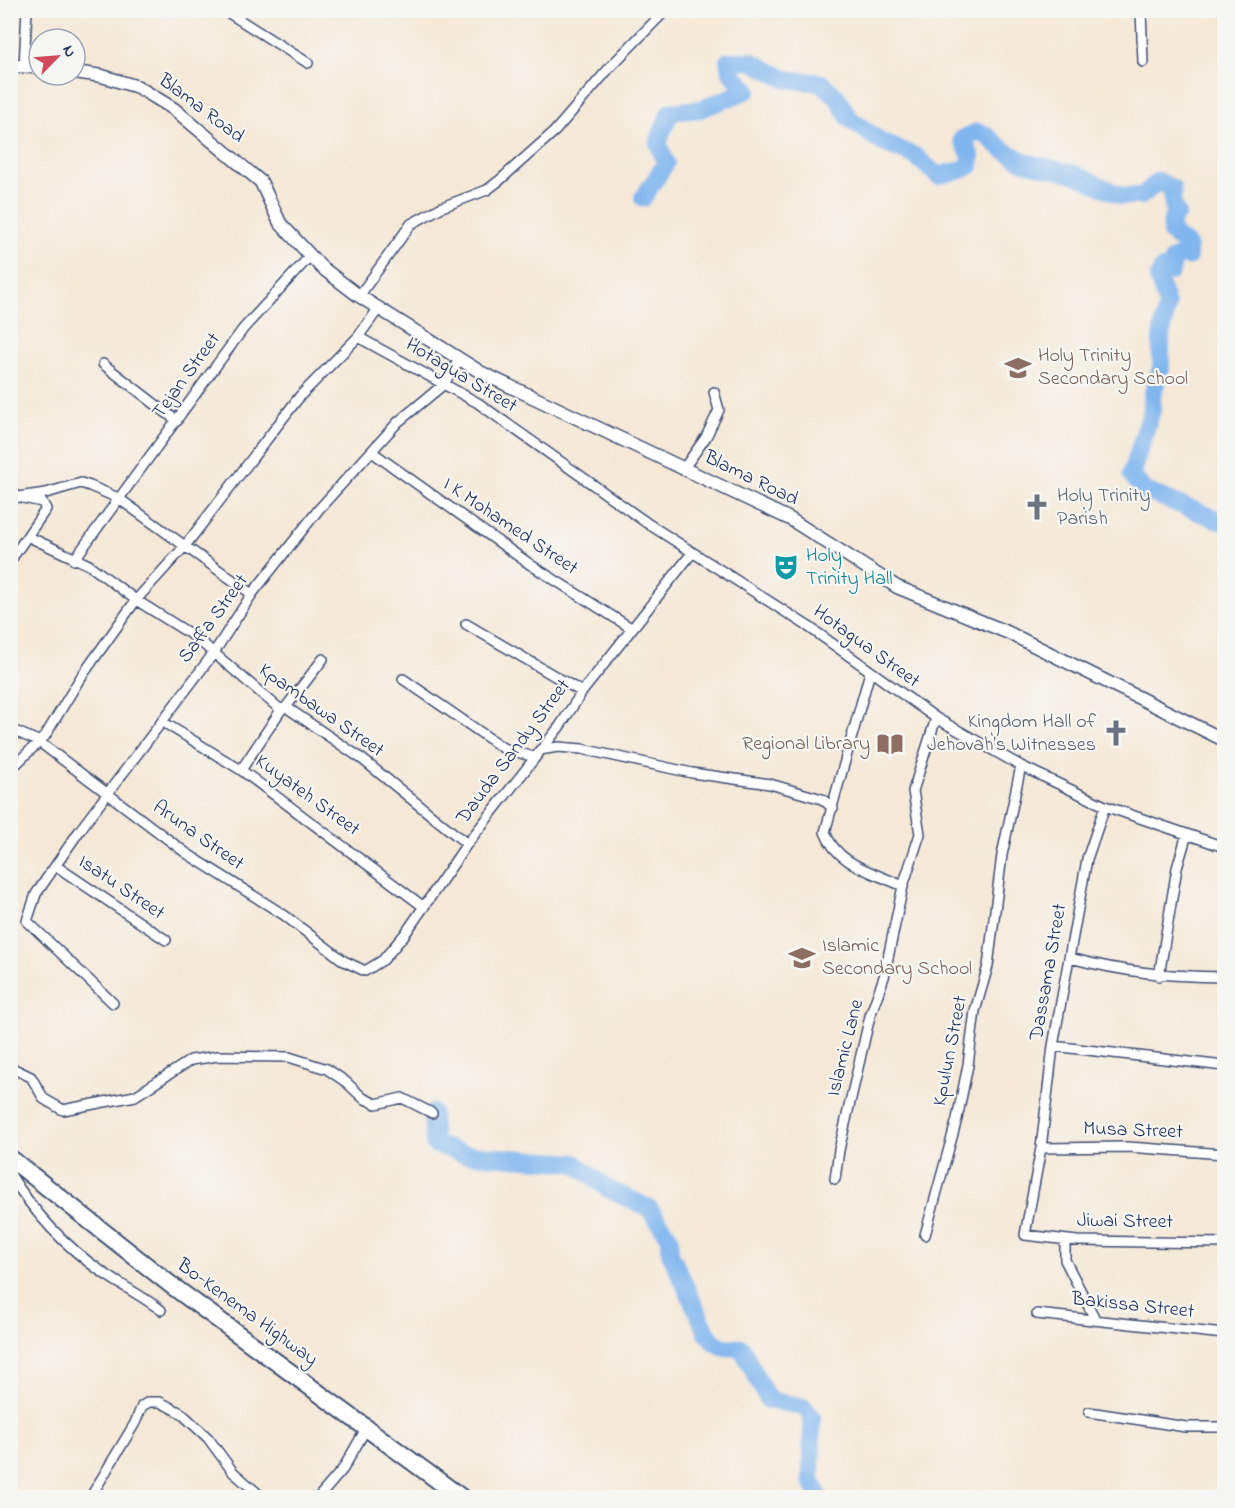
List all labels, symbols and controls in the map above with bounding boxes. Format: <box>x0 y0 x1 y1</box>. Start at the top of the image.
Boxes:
north arrow <box>27 27 87 87</box>
text: N <box>56 42 82 62</box>
street label: Blama Road <box>151 66 250 151</box>
street label: Tejan Street <box>146 327 228 425</box>
street label: Hotagua Street <box>399 331 523 422</box>
place label: Holy Trinity Secondary School <box>1038 342 1188 394</box>
school or university icon: Holy Trinity Secondary School <box>1003 353 1033 383</box>
street label: Blama Road <box>698 443 803 514</box>
street label: I K Mohamed Street <box>436 471 584 583</box>
place label: Holy Trinity Parish <box>1057 482 1150 534</box>
church icon: Holy Trinity Parish <box>1022 492 1052 522</box>
place label: Holy Trinity Hall <box>806 542 893 594</box>
theatre icon: Holy Trinity Hall <box>771 552 801 582</box>
street label: Saffa Street <box>172 568 257 670</box>
street label: Hotagua Street <box>806 598 926 697</box>
street label: Kpambawa Street <box>252 657 390 765</box>
street label: Dauda Sandy Street <box>449 673 578 831</box>
place label: Kingdom Hall of Jehovah’s Witnesses <box>927 708 1097 760</box>
church icon: Kingdom Hall of Jehovah’s Witnesses <box>1101 718 1131 748</box>
library icon: Regional Library <box>875 729 905 759</box>
place label: Regional Library <box>742 730 870 760</box>
street label: Kuyateh Street <box>248 748 366 844</box>
street label: Aruna Street <box>146 794 250 878</box>
street label: Isatu Street <box>72 848 170 928</box>
street label: Dassama Street <box>1023 901 1075 1044</box>
place label: Islamic Secondary School <box>822 932 972 984</box>
school or university icon: Islamic Secondary School <box>787 943 817 973</box>
street label: Kpulun Street <box>926 993 976 1109</box>
street label: Islamic Lane <box>820 996 872 1100</box>
street label: Musa Street <box>1083 1115 1184 1147</box>
street label: Jiwai Street <box>1077 1207 1174 1237</box>
street label: Bo-Kenema Highway <box>169 1251 324 1375</box>
street label: Bakissa Street <box>1069 1285 1196 1327</box>

